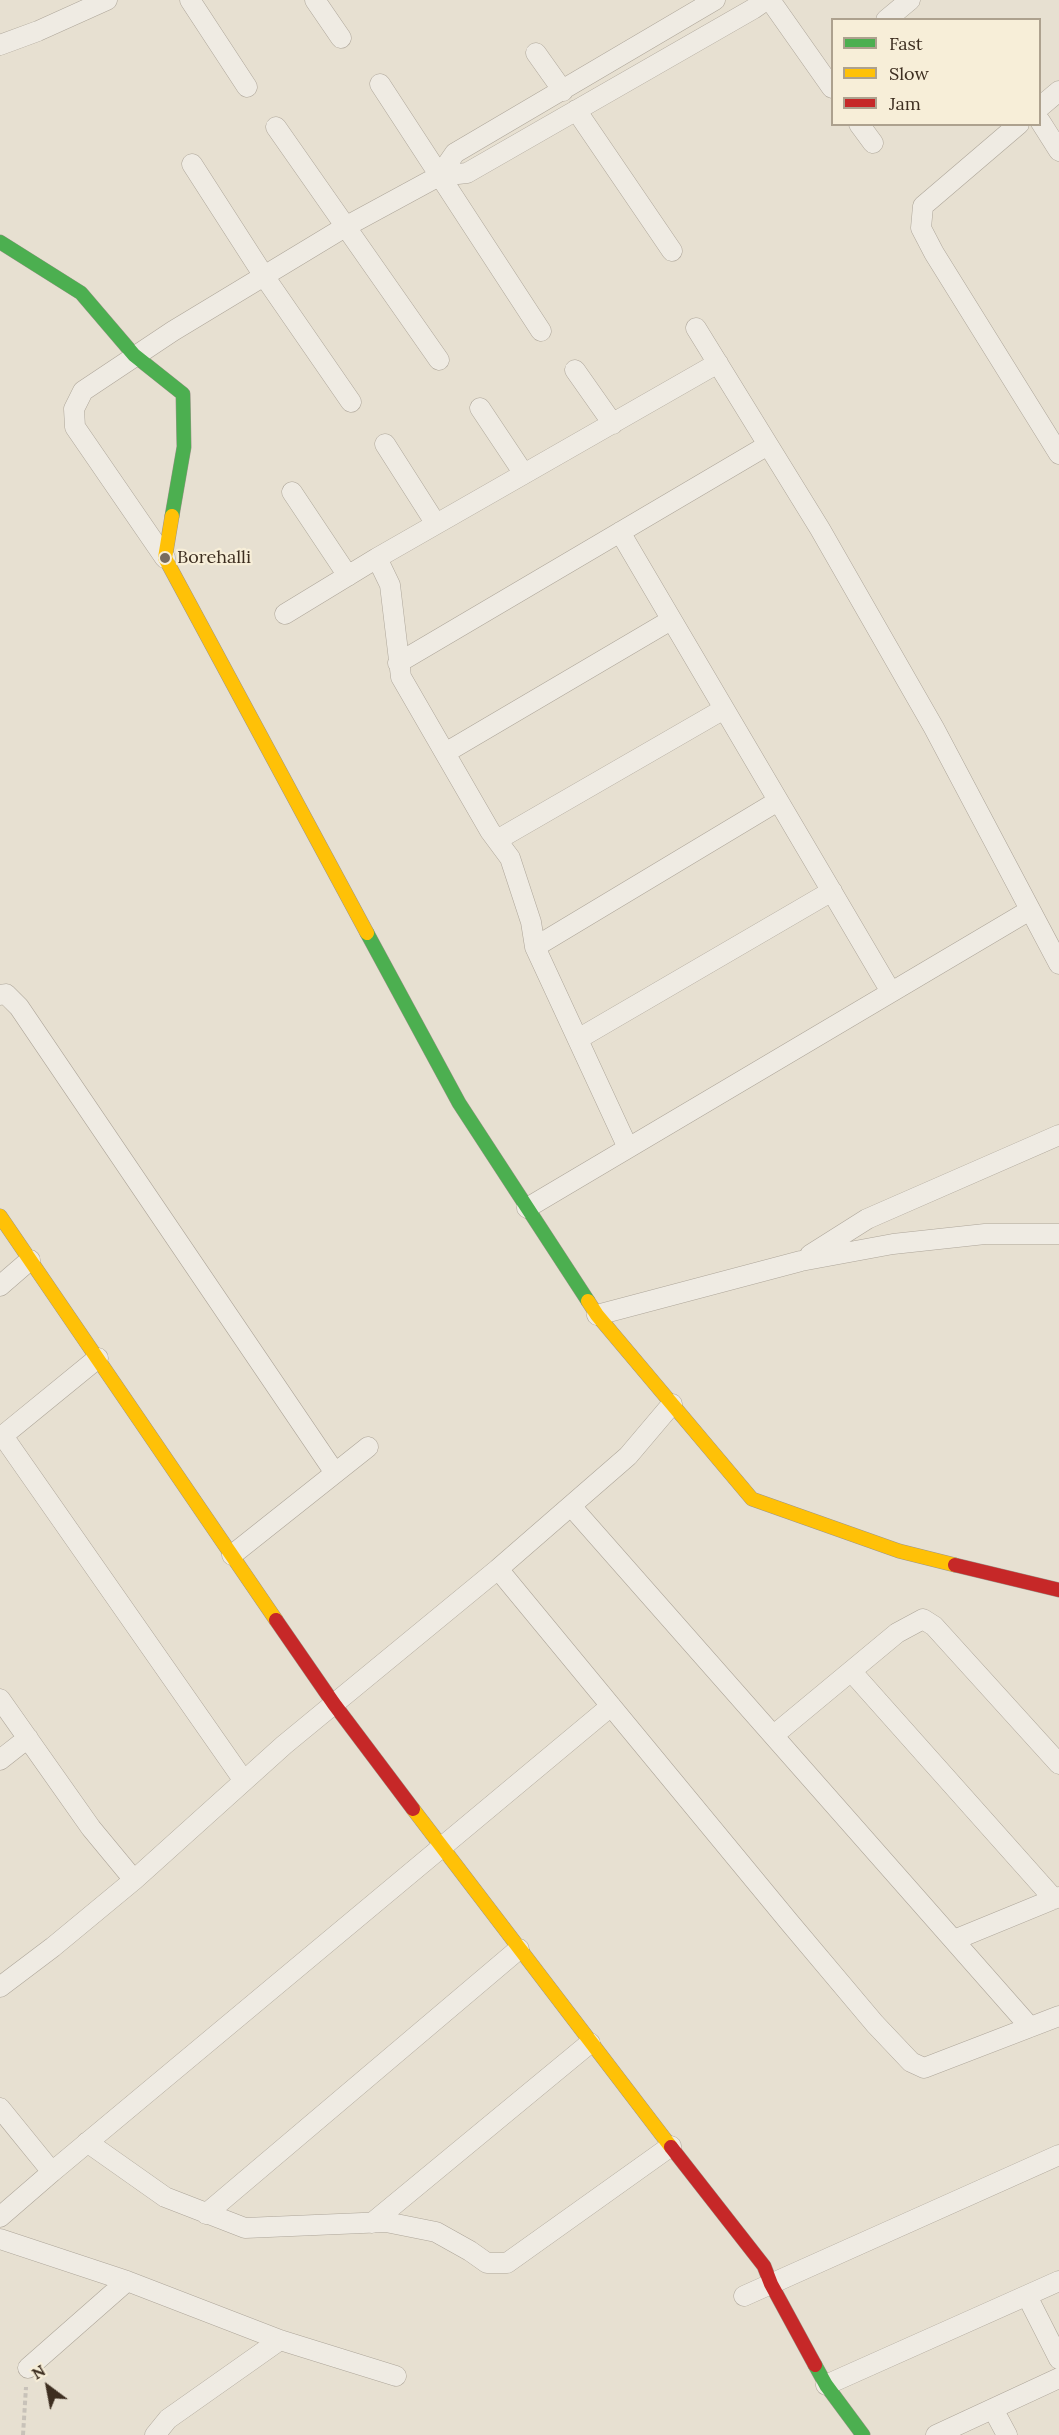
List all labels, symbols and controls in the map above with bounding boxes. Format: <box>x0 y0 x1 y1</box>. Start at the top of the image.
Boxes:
legend <box>831 18 1041 126</box>
text: Fast <box>889 32 923 55</box>
text: Slow <box>889 62 929 85</box>
text: Jam <box>889 92 921 115</box>
place label: Borehalli <box>177 547 251 569</box>
marker: Borehalli <box>158 551 172 565</box>
north arrow <box>18 2357 78 2417</box>
text: N <box>28 2360 49 2383</box>

